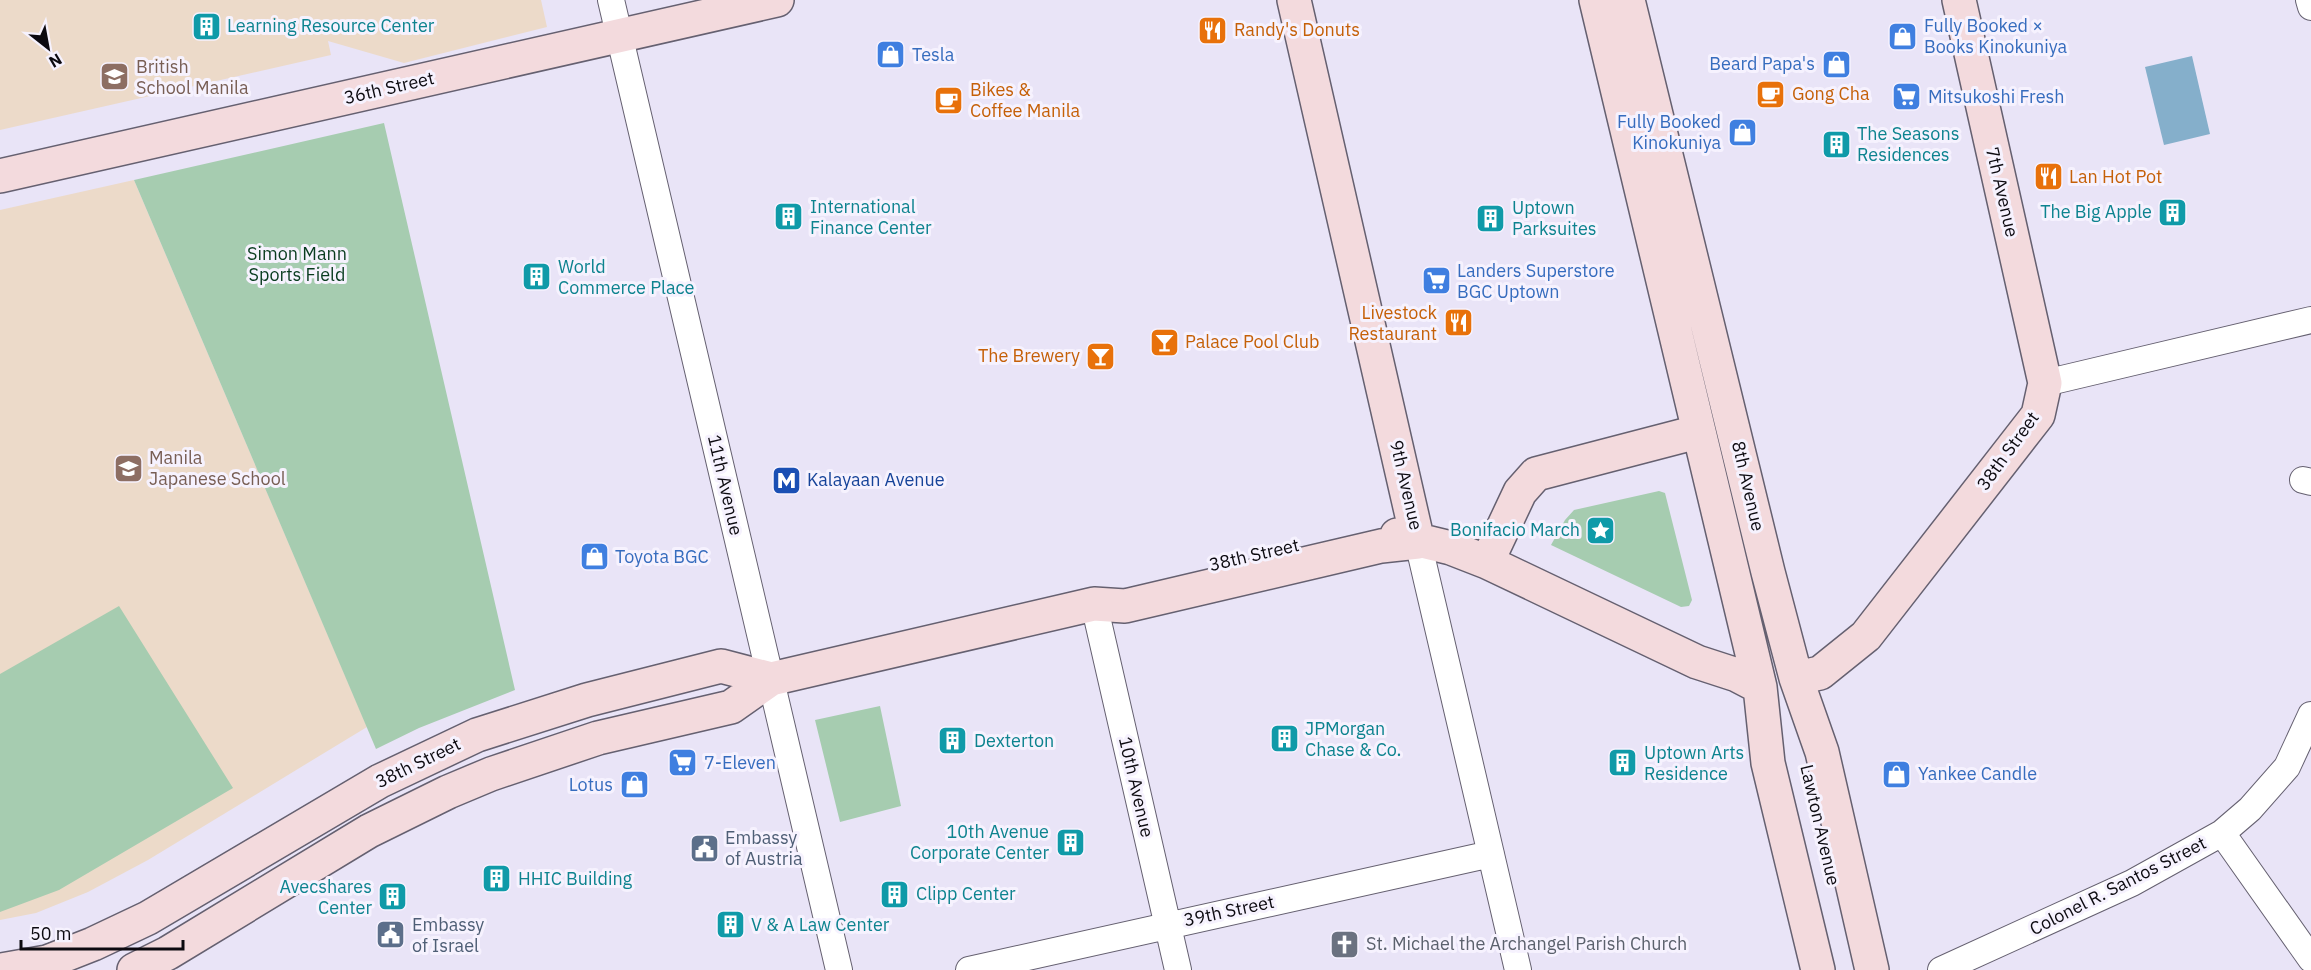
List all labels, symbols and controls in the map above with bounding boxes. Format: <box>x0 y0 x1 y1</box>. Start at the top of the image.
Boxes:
building icon: Learning Resource Center <box>190 10 222 42</box>
place label: Learning Resource Center <box>227 14 435 37</box>
restaurant icon: Randy's Donuts <box>1197 14 1229 46</box>
place label: Fully Booked × Books Kinokuniya <box>1924 14 2067 58</box>
north arrow <box>18 18 78 78</box>
place label: Randy's Donuts <box>1234 18 1360 41</box>
shop icon: Fully Booked × Books Kinokuniya <box>1887 20 1919 52</box>
shop icon: Tesla <box>875 39 907 71</box>
place label: Tesla <box>912 43 955 66</box>
shop icon: Beard Papa's <box>1820 48 1852 80</box>
text: N <box>46 49 66 72</box>
place label: Beard Papa's <box>1709 52 1815 75</box>
place label: British School Manila <box>136 55 249 99</box>
school or university icon: British School Manila <box>99 61 131 93</box>
street label: 36th Street <box>342 66 436 109</box>
place label: Bikes & Coffee Manila <box>970 78 1081 122</box>
cafe icon: Gong Cha <box>1755 78 1787 110</box>
supermarket icon: Mitsukoshi Fresh <box>1891 81 1923 113</box>
place label: Gong Cha <box>1792 82 1870 105</box>
cafe icon: Bikes & Coffee Manila <box>933 84 965 116</box>
place label: Mitsukoshi Fresh <box>1928 85 2065 108</box>
place label: Fully Booked Kinokuniya <box>1617 110 1721 154</box>
shop icon: Fully Booked Kinokuniya <box>1726 116 1758 148</box>
place label: The Seasons Residences <box>1857 122 1959 166</box>
building icon: The Seasons Residences <box>1820 128 1852 160</box>
street label: 7th Avenue <box>1981 145 2024 239</box>
restaurant icon: Lan Hot Pot <box>2032 161 2064 193</box>
place label: Lan Hot Pot <box>2069 165 2162 188</box>
place label: International Finance Center <box>810 195 932 239</box>
place label: Uptown Parksuites <box>1512 196 1597 240</box>
building icon: The Big Apple <box>2157 196 2189 228</box>
place label: The Big Apple <box>2040 200 2152 223</box>
building icon: International Finance Center <box>773 201 805 233</box>
building icon: Uptown Parksuites <box>1475 202 1507 234</box>
park label: Simon Mann Sports Field <box>247 242 347 286</box>
place label: World Commerce Place <box>558 255 695 299</box>
place label: Landers Superstore BGC Uptown <box>1457 259 1615 303</box>
building icon: World Commerce Place <box>521 261 553 293</box>
supermarket icon: Landers Superstore BGC Uptown <box>1420 265 1452 297</box>
place label: Livestock Restaurant <box>1348 301 1438 345</box>
restaurant icon: Livestock Restaurant <box>1442 307 1474 339</box>
bar icon: Palace Pool Club <box>1148 326 1180 358</box>
place label: Palace Pool Club <box>1185 330 1320 353</box>
bar icon: The Brewery <box>1085 340 1117 372</box>
place label: The Brewery <box>978 344 1080 367</box>
street label: 38th Street <box>1971 407 2044 495</box>
street label: 11th Avenue <box>703 432 748 538</box>
street label: 9th Avenue <box>1385 438 1428 532</box>
street label: 8th Avenue <box>1727 439 1770 533</box>
place label: Manila Japanese School <box>149 446 286 490</box>
school or university icon: Manila Japanese School <box>112 452 144 484</box>
metro station icon: Kalayaan Avenue <box>770 464 802 496</box>
place label: Kalayaan Avenue <box>807 468 945 491</box>
place icon: Bonifacio March <box>1585 514 1617 546</box>
place label: Bonifacio March <box>1450 518 1580 541</box>
street label: 38th Street <box>1207 533 1301 576</box>
shop icon: Toyota BGC <box>578 541 610 573</box>
place label: Toyota BGC <box>615 545 709 568</box>
place label: JPMorgan Chase & Co. <box>1305 717 1401 761</box>
building icon: JPMorgan Chase & Co. <box>1268 723 1300 755</box>
building icon: Dexterton <box>937 725 969 757</box>
place label: Dexterton <box>974 729 1054 752</box>
street label: 38th Street <box>372 732 464 793</box>
street label: 10th Avenue <box>1114 734 1159 840</box>
place label: Uptown Arts Residence <box>1644 741 1744 785</box>
supermarket icon: 7-Eleven <box>667 747 699 779</box>
building icon: Uptown Arts Residence <box>1607 747 1639 779</box>
place label: 7-Eleven <box>704 751 776 774</box>
shop icon: Yankee Candle <box>1881 758 1913 790</box>
street label: Lawton Avenue <box>1795 762 1846 888</box>
place label: Yankee Candle <box>1918 762 2037 785</box>
shop icon: Lotus <box>618 769 650 801</box>
place label: Lotus <box>569 773 613 796</box>
place label: 10th Avenue Corporate Center <box>910 820 1049 864</box>
place label: Embassy of Austria <box>725 826 803 870</box>
building icon: 10th Avenue Corporate Center <box>1054 826 1086 858</box>
street label: Colonel R. Santos Street <box>2026 831 2210 940</box>
public building icon: Embassy of Austria <box>688 832 720 864</box>
building icon: HHIC Building <box>481 863 513 895</box>
place label: HHIC Building <box>518 867 633 890</box>
place label: Avecshares Center <box>279 875 372 919</box>
building icon: Clipp Center <box>879 878 911 910</box>
building icon: Avecshares Center <box>377 881 409 913</box>
place label: Clipp Center <box>916 882 1016 905</box>
street label: 39th Street <box>1182 890 1276 931</box>
building icon: V & A Law Center <box>714 909 746 941</box>
scale bar <box>21 913 183 951</box>
place label: Embassy of Israel <box>412 913 484 957</box>
place label: V & A Law Center <box>751 913 890 936</box>
public building icon: Embassy of Israel <box>375 919 407 951</box>
text: 50 m <box>30 922 72 945</box>
church icon: St. Michael the Archangel Parish Church <box>1329 928 1361 960</box>
place label: St. Michael the Archangel Parish Church <box>1366 932 1687 955</box>

